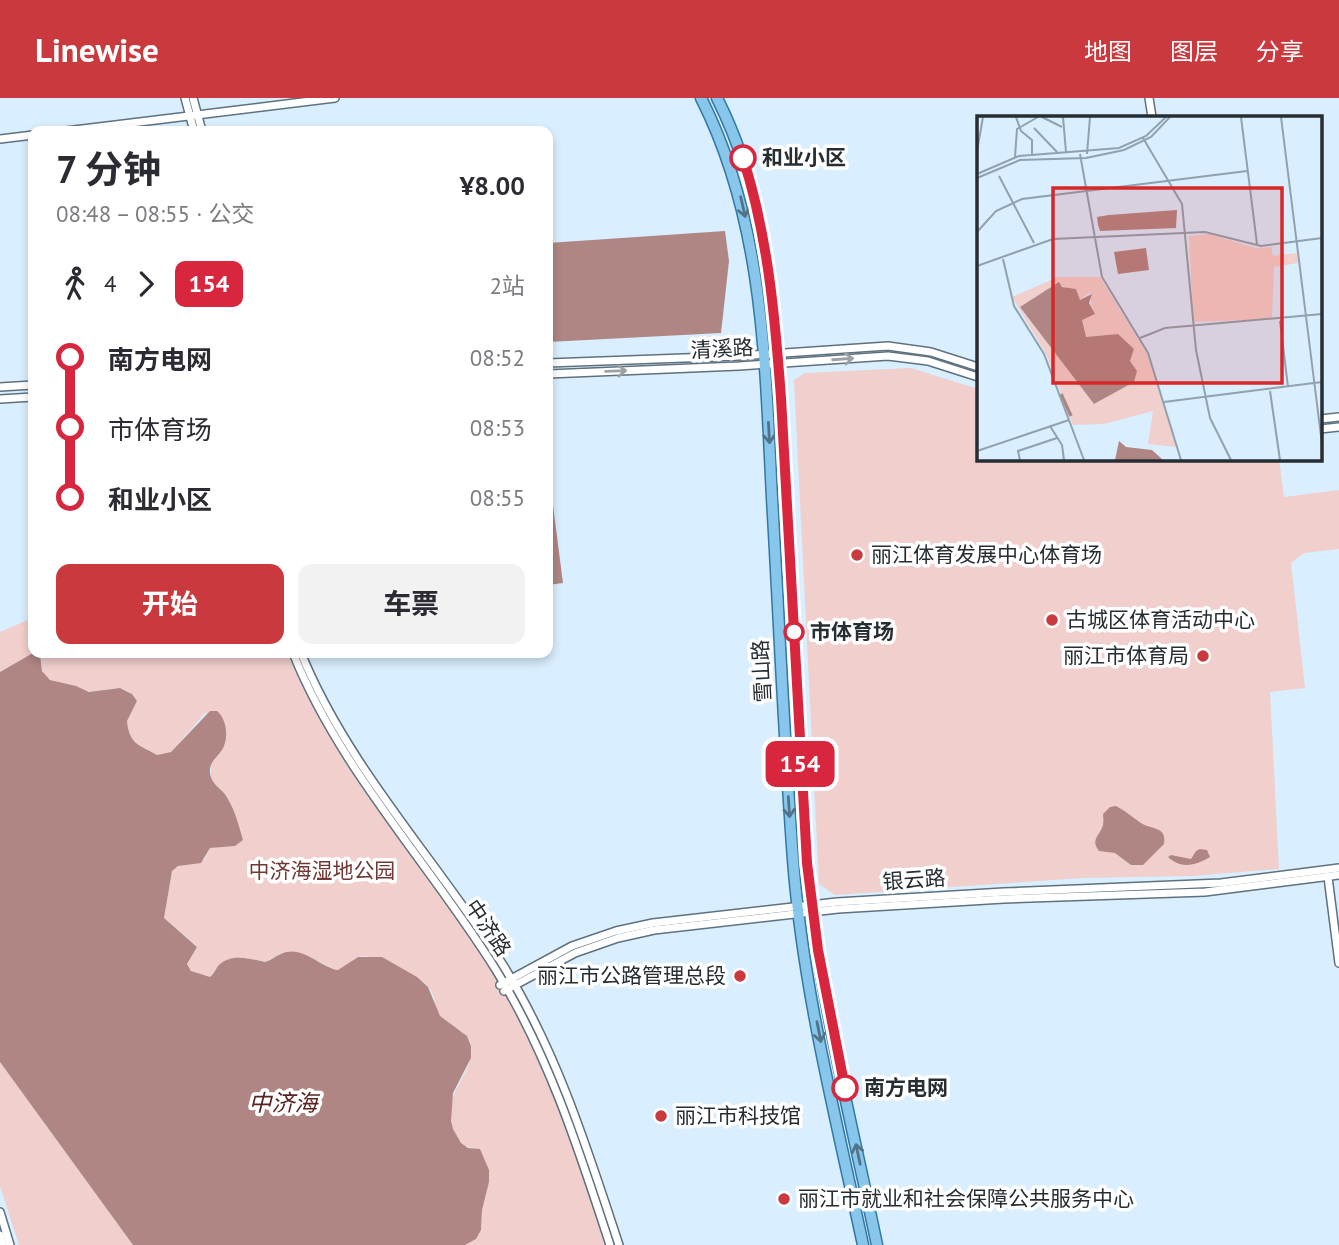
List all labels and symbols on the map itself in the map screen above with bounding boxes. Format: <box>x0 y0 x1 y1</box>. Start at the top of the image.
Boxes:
inset map <box>977 116 1322 460</box>
place label: 和业小区 <box>762 144 846 171</box>
marker: 和业小区 <box>730 145 756 171</box>
one-way arrow <box>736 195 750 218</box>
street label: 清溪路 <box>690 333 754 364</box>
one-way arrow <box>831 352 854 365</box>
one-way arrow <box>604 365 627 378</box>
one-way arrow <box>763 421 776 444</box>
place label: 丽江体育发展中心体育场 <box>871 541 1102 568</box>
marker: 丽江体育发展中心体育场 <box>849 547 865 563</box>
place label: 古城区体育活动中心 <box>1066 606 1255 633</box>
marker: 古城区体育活动中心 <box>1044 612 1060 628</box>
place label: 市体育场 <box>810 618 894 645</box>
marker: 市体育场 <box>784 622 804 642</box>
street label: 雪山路 <box>746 639 777 703</box>
place label: 丽江市体育局 <box>1063 642 1189 669</box>
marker: 丽江市体育局 <box>1195 648 1211 664</box>
line badge: 154 <box>760 741 840 787</box>
one-way arrow <box>783 795 796 818</box>
park label: 中济海湿地公园 <box>249 857 396 884</box>
street label: 银云路 <box>882 864 946 895</box>
street label: 中济路 <box>460 894 517 961</box>
place label: 丽江市公路管理总段 <box>537 962 726 989</box>
marker: 丽江市公路管理总段 <box>732 968 748 984</box>
one-way arrow <box>812 1020 826 1043</box>
place label: 南方电网 <box>864 1074 948 1101</box>
marker: 南方电网 <box>832 1075 858 1101</box>
water label: 中济海 <box>249 1088 321 1117</box>
place label: 丽江市科技馆 <box>675 1102 801 1129</box>
marker: 丽江市科技馆 <box>653 1108 669 1124</box>
one-way arrow <box>851 1143 865 1166</box>
place label: 丽江市就业和社会保障公共服务中心 <box>798 1185 1134 1212</box>
marker: 丽江市就业和社会保障公共服务中心 <box>776 1191 792 1207</box>

